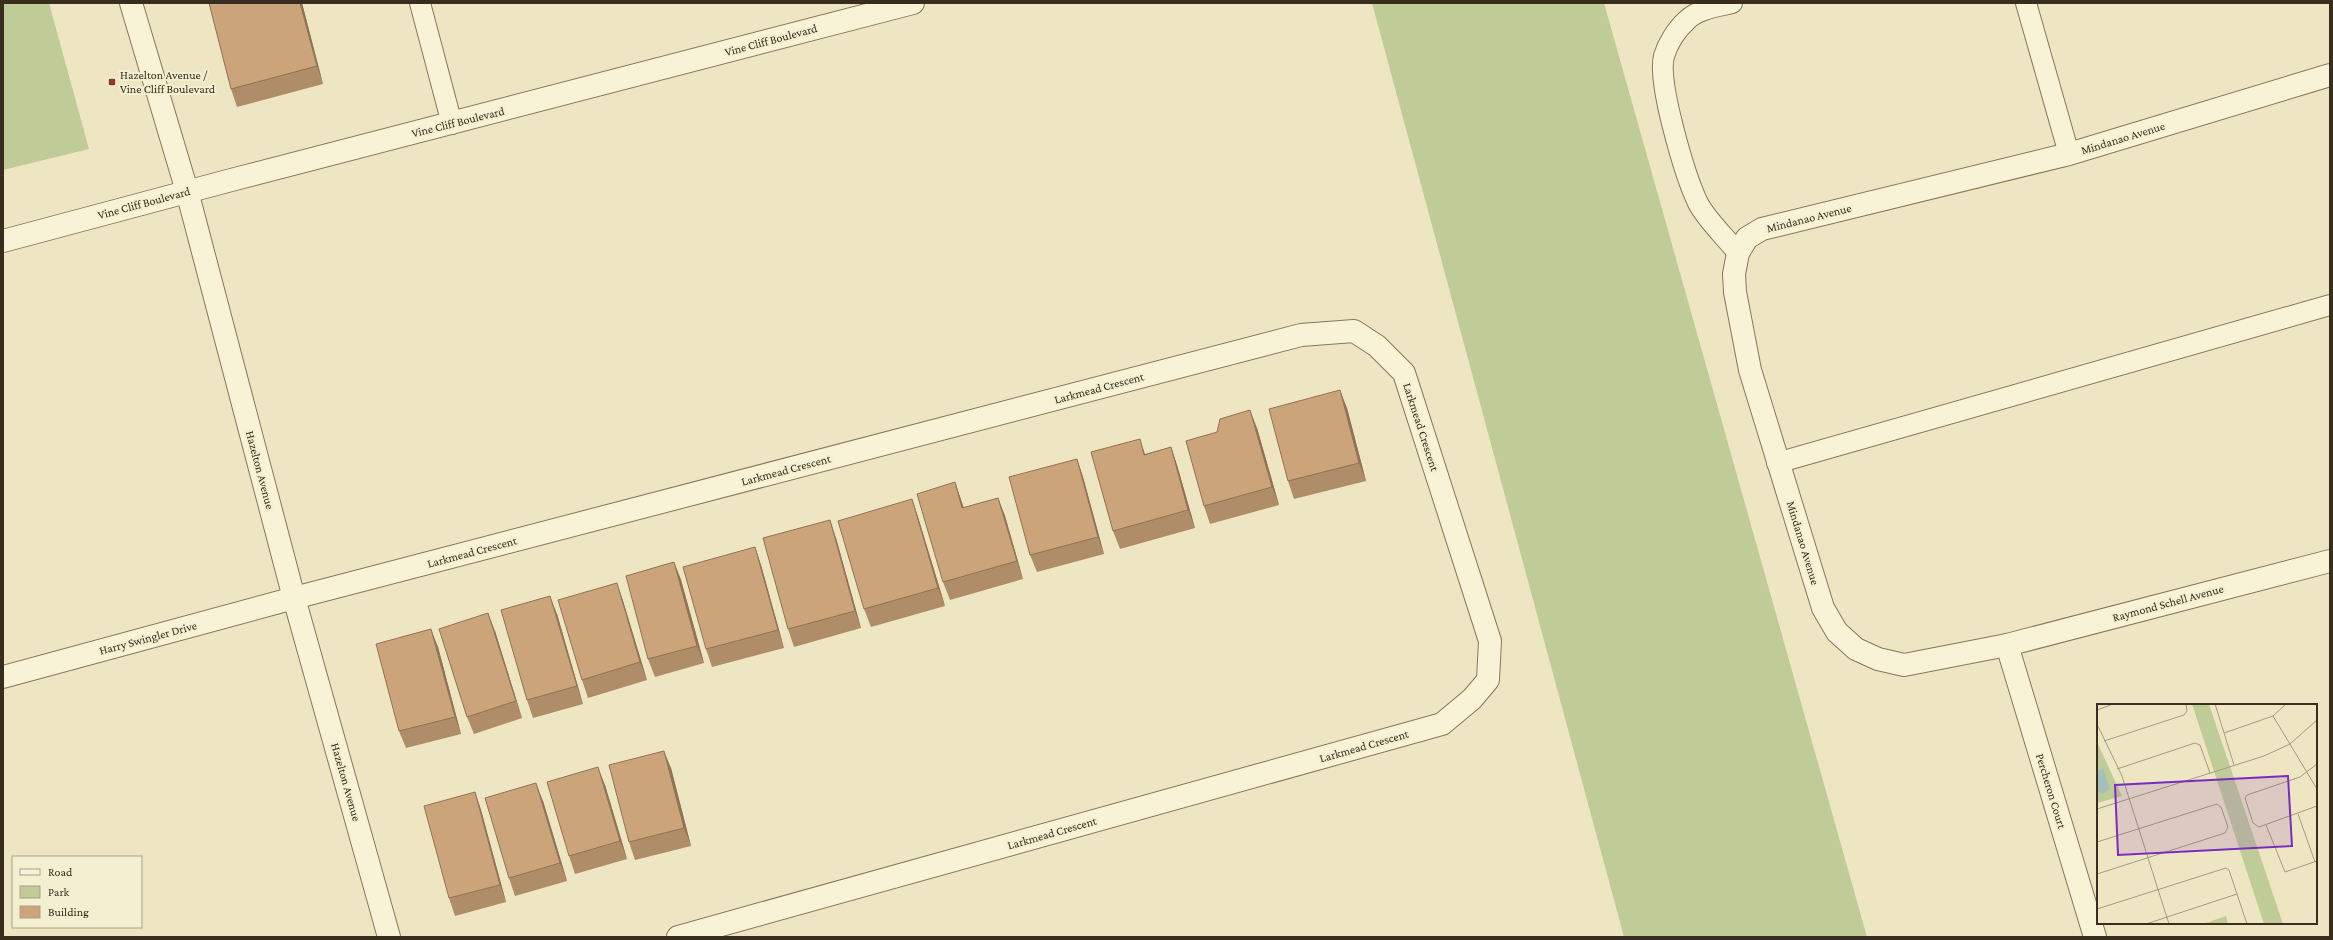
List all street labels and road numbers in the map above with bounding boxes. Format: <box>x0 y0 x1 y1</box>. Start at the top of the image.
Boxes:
street label: Vine Cliff Boulevard <box>723 21 819 59</box>
street label: Vine Cliff Boulevard <box>410 104 506 140</box>
street label: Mindanao Avenue <box>2079 119 2167 157</box>
street label: Vine Cliff Boulevard <box>96 184 192 222</box>
street label: Mindanao Avenue <box>1765 201 1853 235</box>
street label: Larkmead Crescent <box>1053 369 1146 407</box>
street label: Larkmead Crescent <box>1400 381 1442 474</box>
street label: Hazelton Avenue <box>243 429 277 511</box>
street label: Larkmead Crescent <box>740 451 833 489</box>
street label: Mindanao Avenue <box>1784 499 1822 587</box>
street label: Larkmead Crescent <box>426 533 519 571</box>
street label: Raymond Schell Avenue <box>2111 581 2225 625</box>
street label: Harry Swingler Drive <box>98 618 198 658</box>
street label: Larkmead Crescent <box>1318 726 1411 765</box>
street label: Hazelton Avenue <box>328 741 364 823</box>
street label: Percheron Court <box>2033 752 2069 831</box>
street label: Larkmead Crescent <box>1006 813 1099 852</box>

